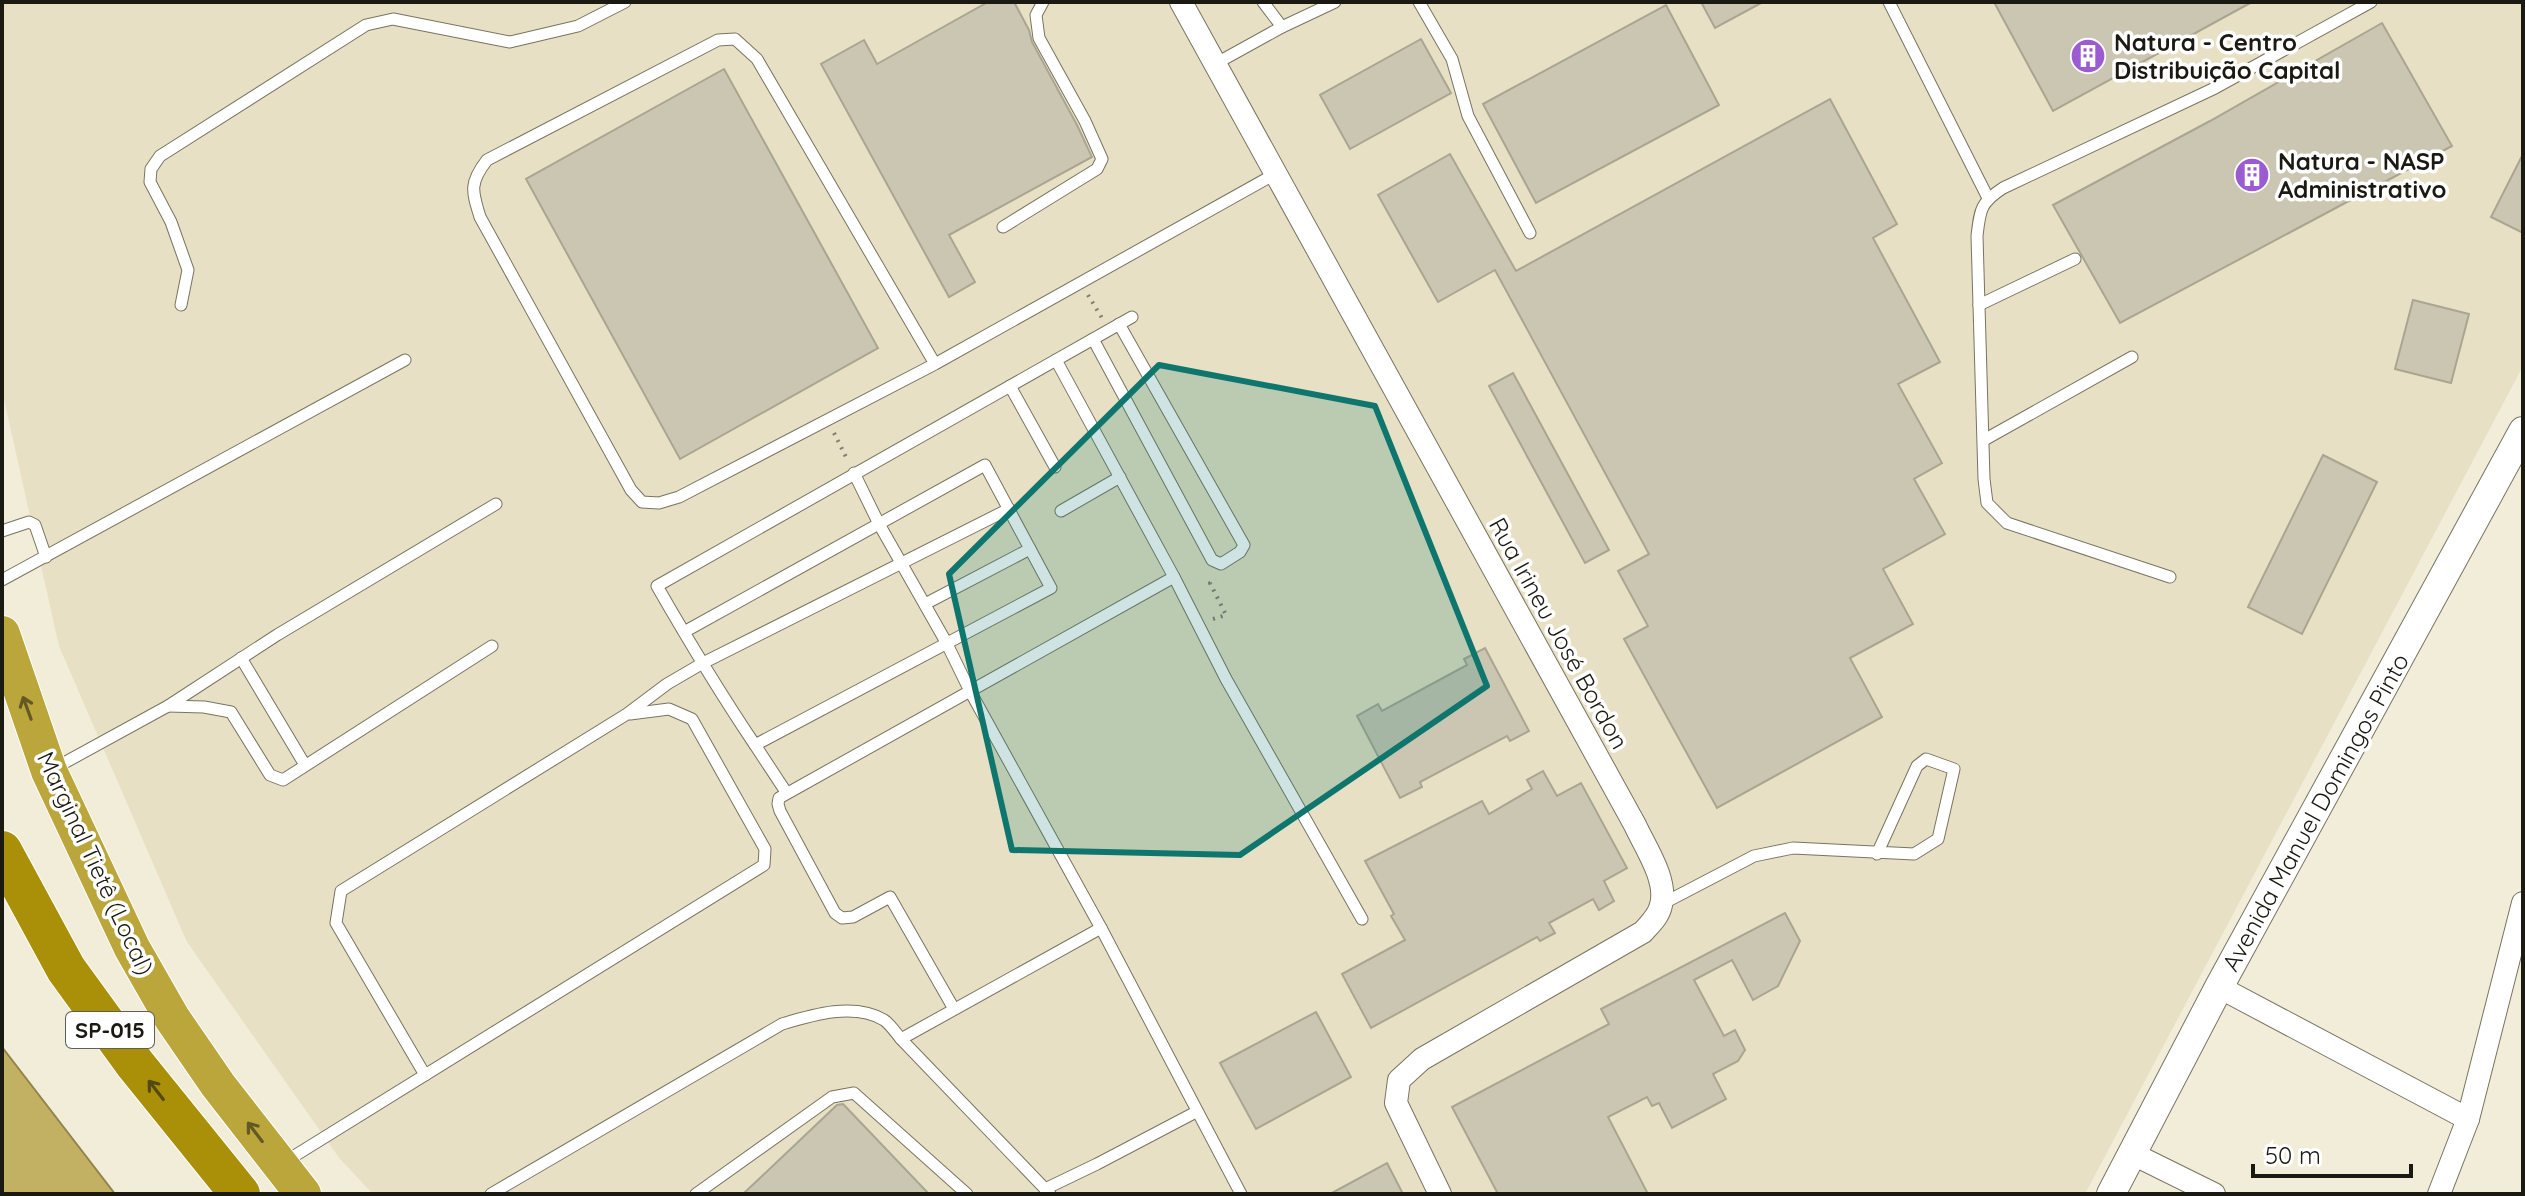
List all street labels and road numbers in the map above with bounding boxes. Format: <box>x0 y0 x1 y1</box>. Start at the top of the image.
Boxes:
street label: Rua Irineu José Bordon <box>1483 512 1635 754</box>
street label: Avenida Manuel Domingos Pinto <box>2215 648 2415 976</box>
street label: Marginal Tietê (Local) <box>31 747 161 979</box>
road number: SP-015 <box>66 1012 154 1048</box>

